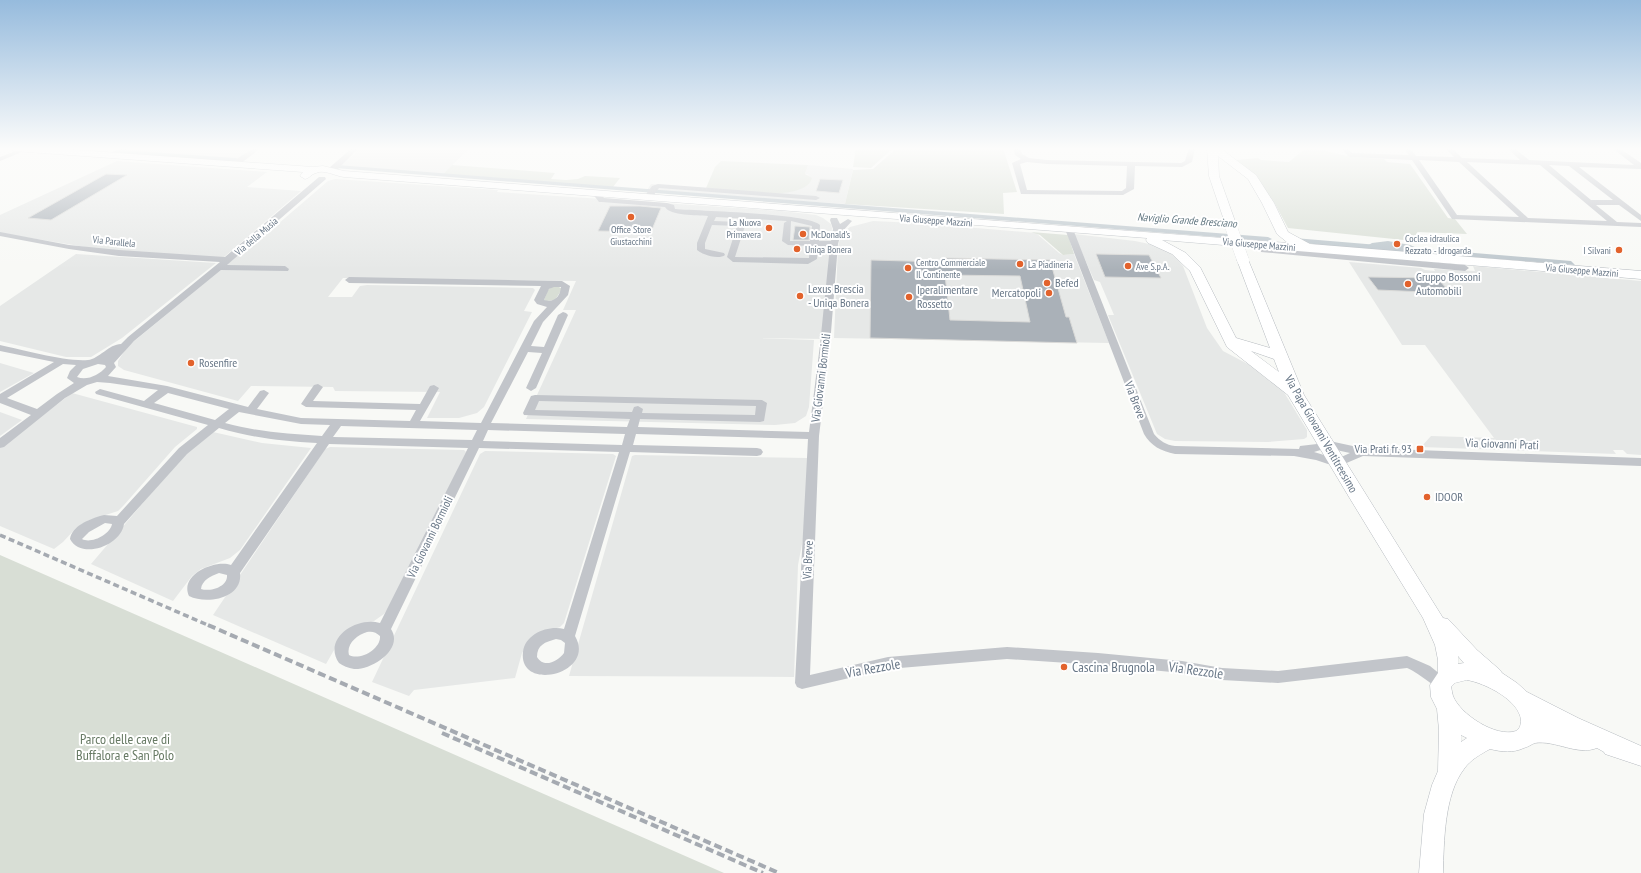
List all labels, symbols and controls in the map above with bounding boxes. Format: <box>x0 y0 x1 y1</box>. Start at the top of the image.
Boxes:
water label: Naviglio Grande Bresciano <box>1137 210 1239 231</box>
street label: Via Giuseppe Mazzini <box>898 211 973 230</box>
marker: Office Store Giustacchini <box>626 212 636 222</box>
street label: Via della Musia <box>231 215 281 259</box>
place label: La Nuova Primavera <box>727 216 761 241</box>
place label: Office Store Giustacchini <box>610 223 652 248</box>
marker: La Nuova Primavera <box>764 223 774 233</box>
place label: McDonald's <box>811 228 851 241</box>
marker: McDonald's <box>798 229 808 239</box>
place label: Coclea idraulica Rezzato - Idrogarda <box>1405 232 1471 257</box>
street label: Via Parallela <box>91 233 136 250</box>
street label: Via Giuseppe Mazzini <box>1221 235 1296 254</box>
marker: Coclea idraulica Rezzato - Idrogarda <box>1392 239 1402 249</box>
place label: Uniqa Bonera <box>805 243 852 256</box>
marker: Uniqa Bonera <box>792 244 802 254</box>
place label: I Silvani <box>1583 244 1611 257</box>
marker: I Silvani <box>1614 245 1624 255</box>
place label: Centro Commerciale Il Continente <box>916 256 985 281</box>
place label: La Piadineria <box>1028 258 1073 271</box>
marker: La Piadineria <box>1015 259 1025 269</box>
place label: Ave S.p.A. <box>1136 260 1170 273</box>
marker: Ave S.p.A. <box>1123 261 1133 271</box>
street label: Via Giuseppe Mazzini <box>1544 261 1619 280</box>
marker: Centro Commerciale Il Continente <box>903 263 913 273</box>
place label: Gruppo Bossoni Automobili <box>1416 269 1481 298</box>
place label: Befed <box>1055 275 1079 290</box>
marker: Befed <box>1042 278 1052 288</box>
marker: Gruppo Bossoni Automobili <box>1403 279 1413 289</box>
place label: Lexus Brescia - Uniqa Bonera <box>808 281 869 310</box>
place label: Iperalimentare Rossetto <box>917 282 978 311</box>
place label: Mercatopoli <box>992 285 1041 300</box>
marker: Mercatopoli <box>1044 288 1054 298</box>
marker: Lexus Brescia - Uniqa Bonera <box>795 291 805 301</box>
marker: Iperalimentare Rossetto <box>904 292 914 302</box>
street label: Via Giovanni Bormioli <box>807 333 833 424</box>
place label: Rosenfire <box>199 355 237 370</box>
marker: Rosenfire <box>186 358 196 368</box>
street label: Via Papa Giovanni Ventitreesimo <box>1281 371 1361 495</box>
street label: Via Breve <box>1121 378 1149 421</box>
street label: Via Giovanni Prati <box>1464 435 1539 452</box>
place label: Via Prati fr. 93 <box>1353 441 1412 456</box>
marker: Via Prati fr. 93 <box>1415 444 1425 454</box>
place label: IDOOR <box>1435 489 1463 504</box>
marker: IDOOR <box>1422 492 1432 502</box>
street label: Via Giovanni Bormioli <box>403 493 456 581</box>
street label: Via Breve <box>799 540 816 581</box>
street label: Via Rezzole <box>843 654 902 682</box>
street label: Via Rezzole <box>1167 657 1225 683</box>
place label: Cascina Brugnola <box>1072 658 1155 676</box>
marker: Cascina Brugnola <box>1059 662 1069 672</box>
park label: Parco delle cave di Buffalora e San Polo <box>76 730 174 764</box>

